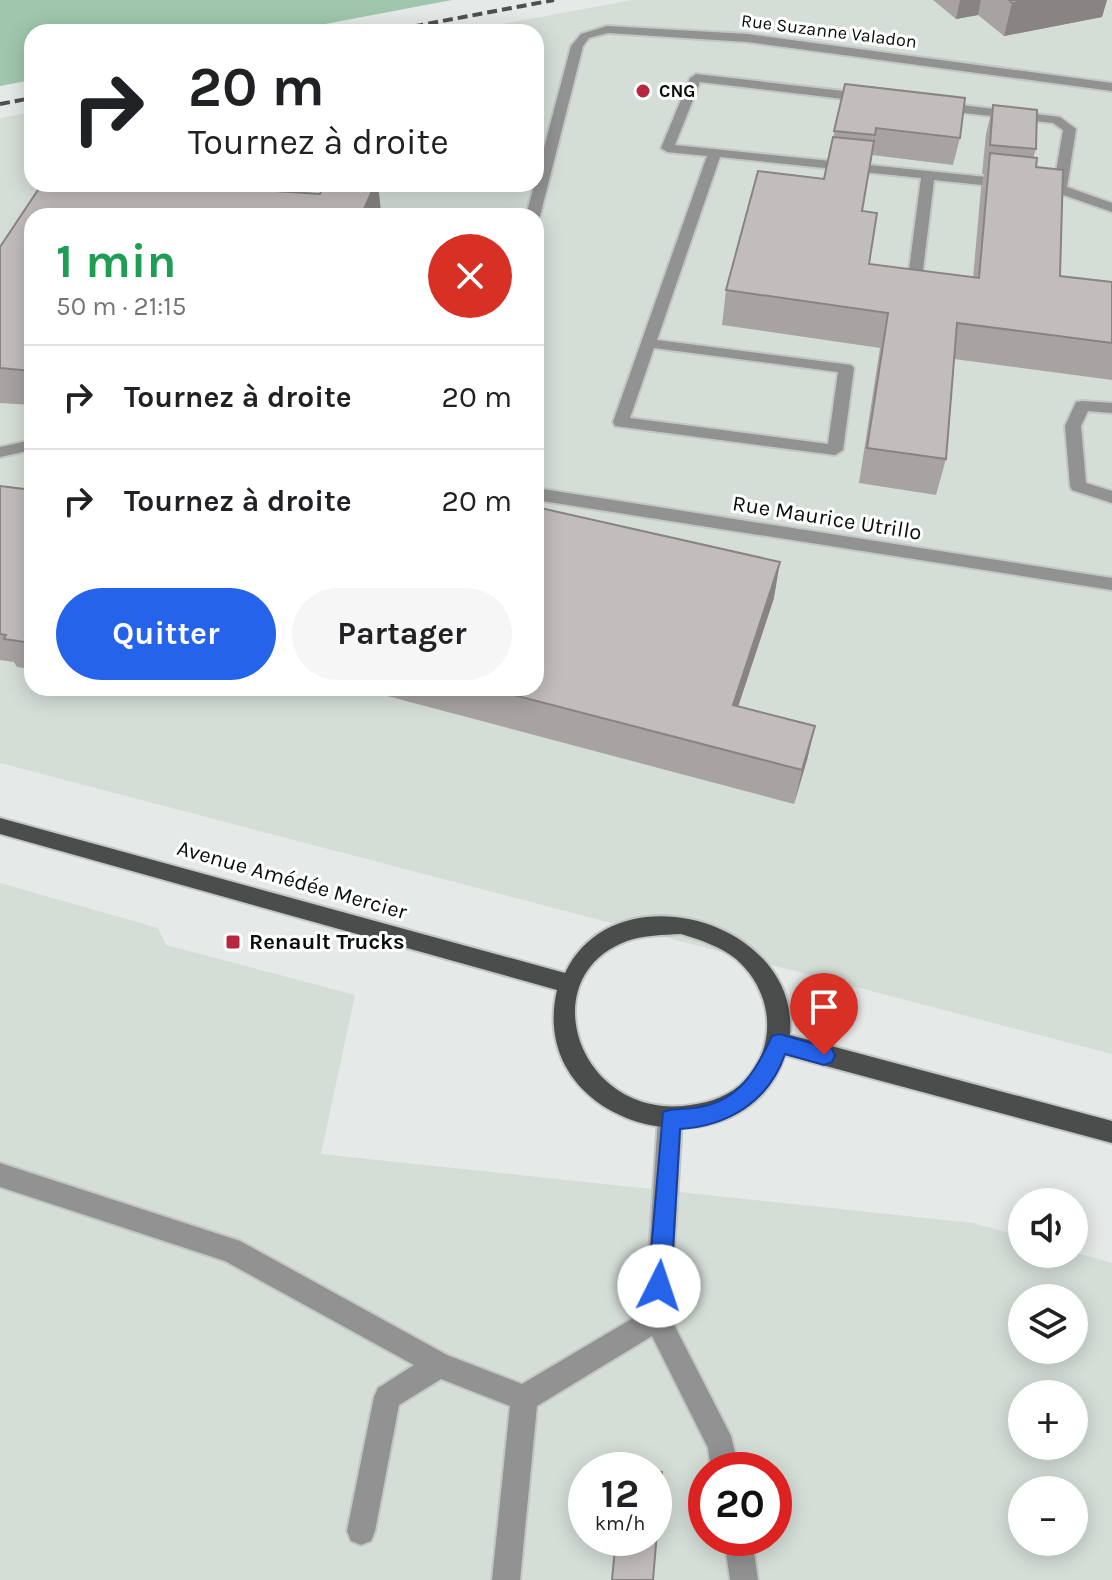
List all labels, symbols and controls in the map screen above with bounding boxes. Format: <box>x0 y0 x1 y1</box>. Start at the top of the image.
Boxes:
street label: Rue Suzanne Valadon <box>740 9 918 53</box>
text: 20 m <box>188 54 325 119</box>
icon: right <box>56 56 160 160</box>
place label: CNG <box>659 80 696 102</box>
marker: CNG <box>634 82 652 100</box>
text: Tournez à droite <box>188 121 449 163</box>
text: 1 min <box>56 233 176 289</box>
button: close <box>428 234 512 318</box>
text: 50 m · 21:15 <box>56 291 187 322</box>
icon: right <box>56 375 100 419</box>
text: Tournez à droite <box>124 379 352 415</box>
text: 20 m <box>442 379 512 415</box>
icon: right <box>56 479 100 523</box>
text: Tournez à droite <box>124 483 352 519</box>
text: 20 m <box>442 483 512 519</box>
street label: Rue Maurice Utrillo <box>731 490 923 546</box>
button: Quitter <box>56 588 276 680</box>
button: Partager <box>292 588 512 680</box>
street label: Avenue Amédée Mercier <box>174 835 410 925</box>
place label: Renault Trucks <box>249 929 405 955</box>
marker: Renault Trucks <box>224 933 242 951</box>
pin <box>790 973 858 1055</box>
icon: arrive <box>802 985 846 1029</box>
map controls <box>1008 1188 1088 1556</box>
button: sound <box>1008 1188 1088 1268</box>
position arrow <box>617 1244 701 1328</box>
button: layers <box>1008 1284 1088 1364</box>
button: + <box>1008 1380 1088 1460</box>
speed limit sign: 20 <box>688 1452 792 1556</box>
text: 12 <box>601 1470 639 1517</box>
button: − <box>1008 1476 1088 1556</box>
text: km/h <box>595 1512 645 1535</box>

